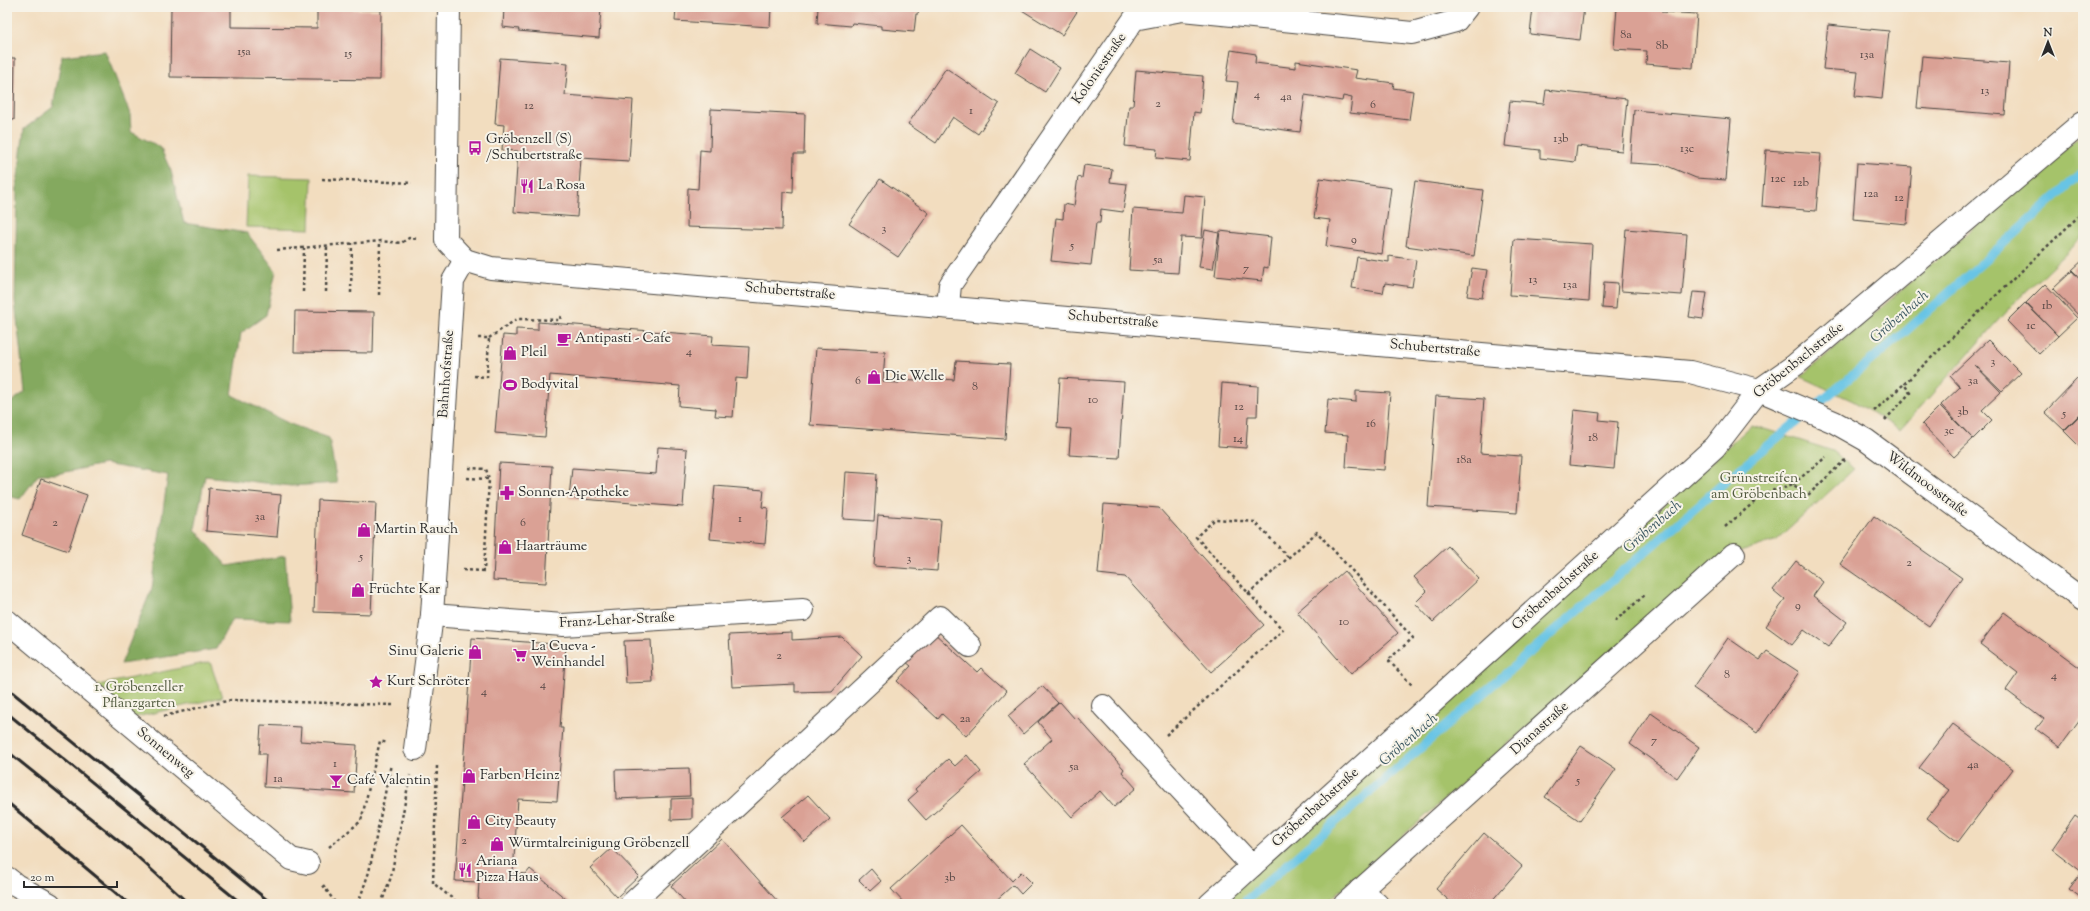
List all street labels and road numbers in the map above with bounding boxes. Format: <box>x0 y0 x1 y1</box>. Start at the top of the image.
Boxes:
street label: Koloniestraße <box>1068 29 1132 109</box>
street label: Schubertstraße <box>744 278 836 306</box>
street label: Schubertstraße <box>1067 306 1159 334</box>
street label: Gröbenbachstraße <box>1750 318 1848 404</box>
street label: Bahnhofstraße <box>434 329 460 419</box>
street label: Schubertstraße <box>1389 335 1481 363</box>
street label: Wildmoosstraße <box>1882 447 1972 523</box>
street label: Gröbenbachstraße <box>1508 546 1604 636</box>
street label: Franz-Lehar-Straße <box>559 608 675 634</box>
street label: Dianastraße <box>1506 697 1574 761</box>
street label: Sonnenweg <box>132 723 198 783</box>
street label: Gröbenbachstraße <box>1268 763 1364 853</box>

